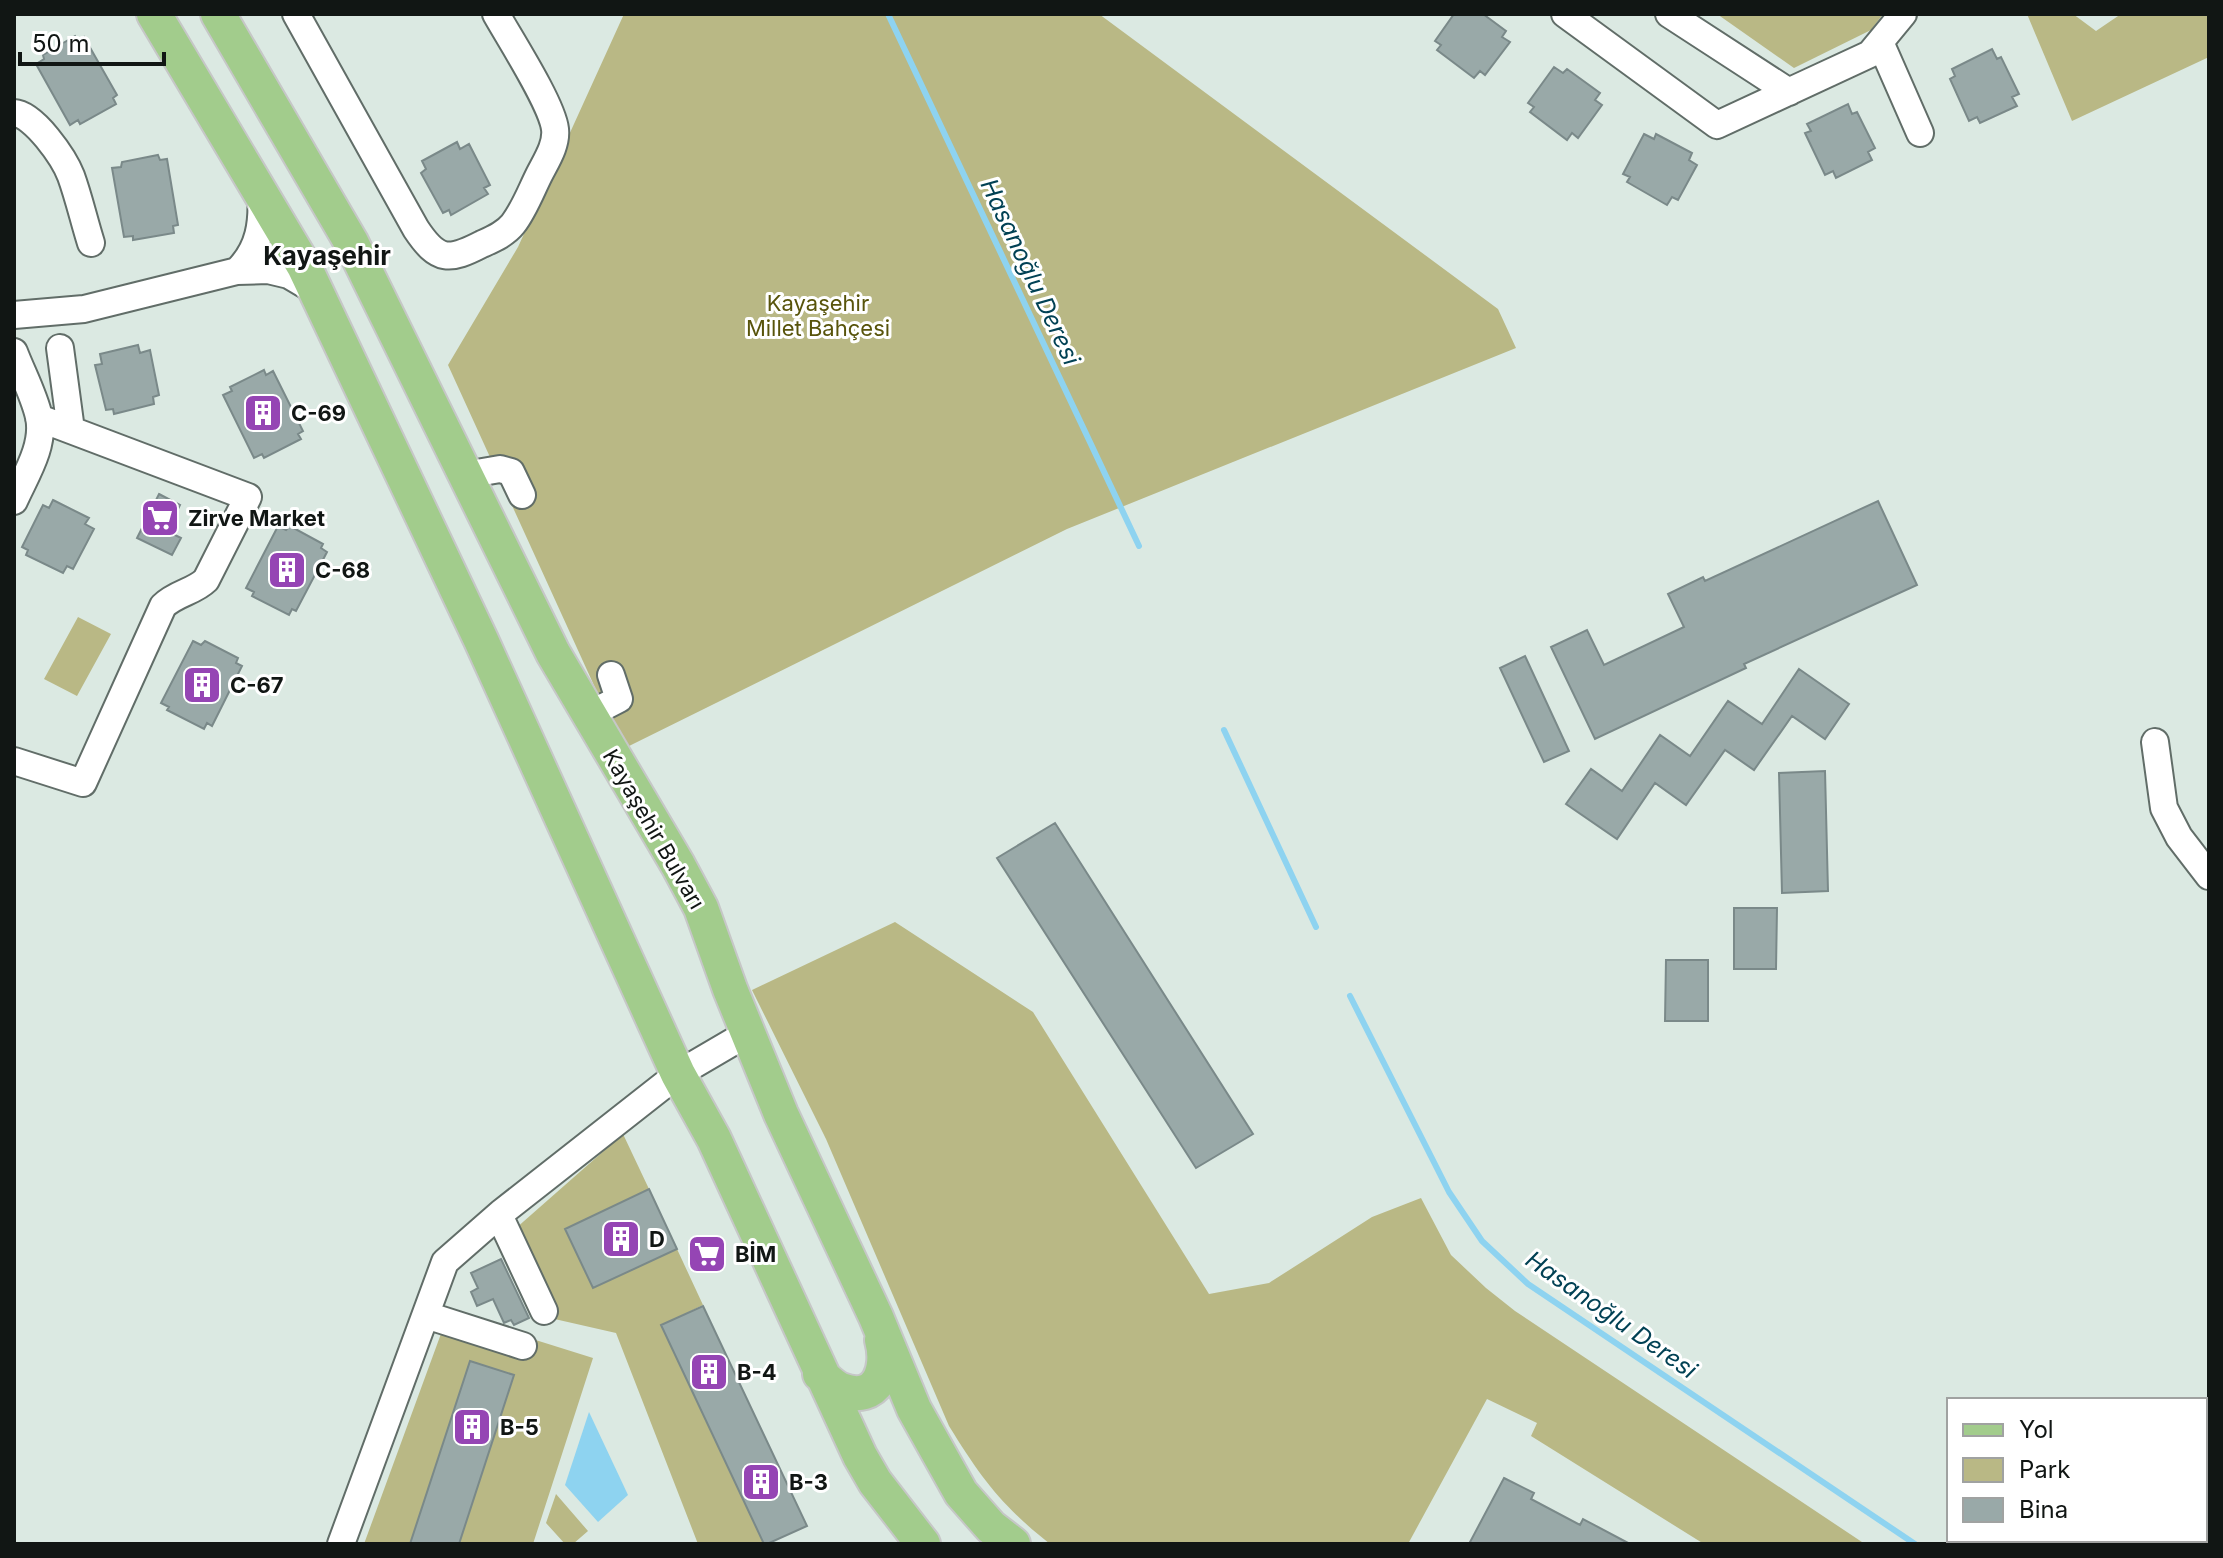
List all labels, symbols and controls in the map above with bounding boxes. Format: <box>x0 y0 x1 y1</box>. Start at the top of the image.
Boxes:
scale bar <box>20 16 164 66</box>
text: 50 m <box>32 29 90 58</box>
water label: Hasanoğlu Deresi <box>975 174 1087 371</box>
district label: Kayaşehir <box>263 240 391 271</box>
park label: Kayaşehir Millet Bahçesi <box>746 290 890 341</box>
building icon: C-69 <box>242 392 284 434</box>
place label: C-69 <box>291 400 346 426</box>
supermarket icon: Zirve Market <box>139 497 181 539</box>
place label: Zirve Market <box>188 505 325 531</box>
building icon: C-68 <box>266 549 308 591</box>
place label: C-68 <box>315 557 370 583</box>
building icon: C-67 <box>181 664 223 706</box>
place label: C-67 <box>230 672 284 698</box>
street label: Kayaşehir Bulvarı <box>598 745 710 913</box>
building icon: D <box>600 1218 642 1260</box>
place label: D <box>649 1226 665 1252</box>
supermarket icon: BİM <box>686 1233 728 1275</box>
place label: BİM <box>735 1241 776 1267</box>
water label: Hasanoğlu Deresi <box>1520 1245 1703 1385</box>
building icon: B-4 <box>688 1351 730 1393</box>
place label: B-4 <box>737 1359 777 1385</box>
legend <box>1947 1398 2207 1542</box>
building icon: B-5 <box>451 1406 493 1448</box>
place label: B-5 <box>500 1414 539 1440</box>
text: Yol <box>2019 1415 2054 1444</box>
text: Park <box>2019 1455 2070 1484</box>
building icon: B-3 <box>740 1461 782 1503</box>
place label: B-3 <box>789 1469 828 1495</box>
text: Bina <box>2019 1495 2068 1524</box>

